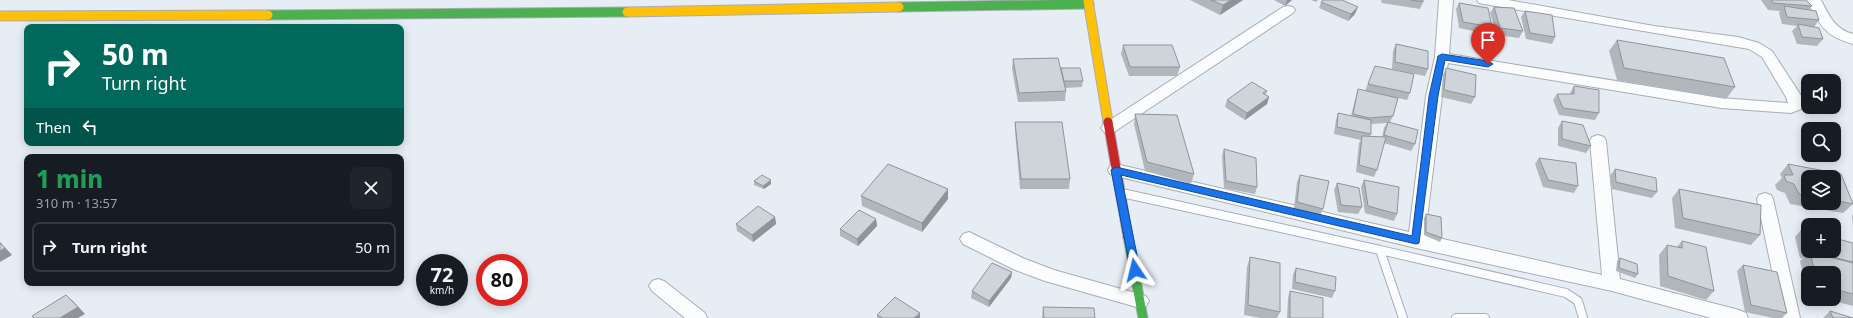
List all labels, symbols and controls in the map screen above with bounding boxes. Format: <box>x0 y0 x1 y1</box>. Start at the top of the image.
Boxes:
pin <box>1471 23 1505 64</box>
icon: arrive <box>1477 29 1499 51</box>
text: 50 m <box>102 35 169 73</box>
icon: right <box>36 40 88 92</box>
text: Turn right <box>102 71 186 95</box>
map controls <box>1801 74 1841 306</box>
button: sound <box>1801 74 1841 114</box>
icon: left <box>79 116 101 138</box>
text: Then <box>36 117 71 137</box>
button: search <box>1801 122 1841 162</box>
text: 1 min <box>36 162 103 195</box>
button: close <box>350 167 392 209</box>
button: layers <box>1801 170 1841 210</box>
text: 310 m · 13:57 <box>36 194 117 212</box>
button: + <box>1801 218 1841 258</box>
icon: right <box>38 236 60 258</box>
text: Turn right <box>72 237 147 257</box>
text: 50 m <box>355 237 390 257</box>
position arrow <box>1114 249 1156 291</box>
speed limit sign: 80 <box>476 254 528 306</box>
text: 72 <box>431 261 453 288</box>
button: − <box>1801 266 1841 306</box>
text: km/h <box>430 283 454 297</box>

